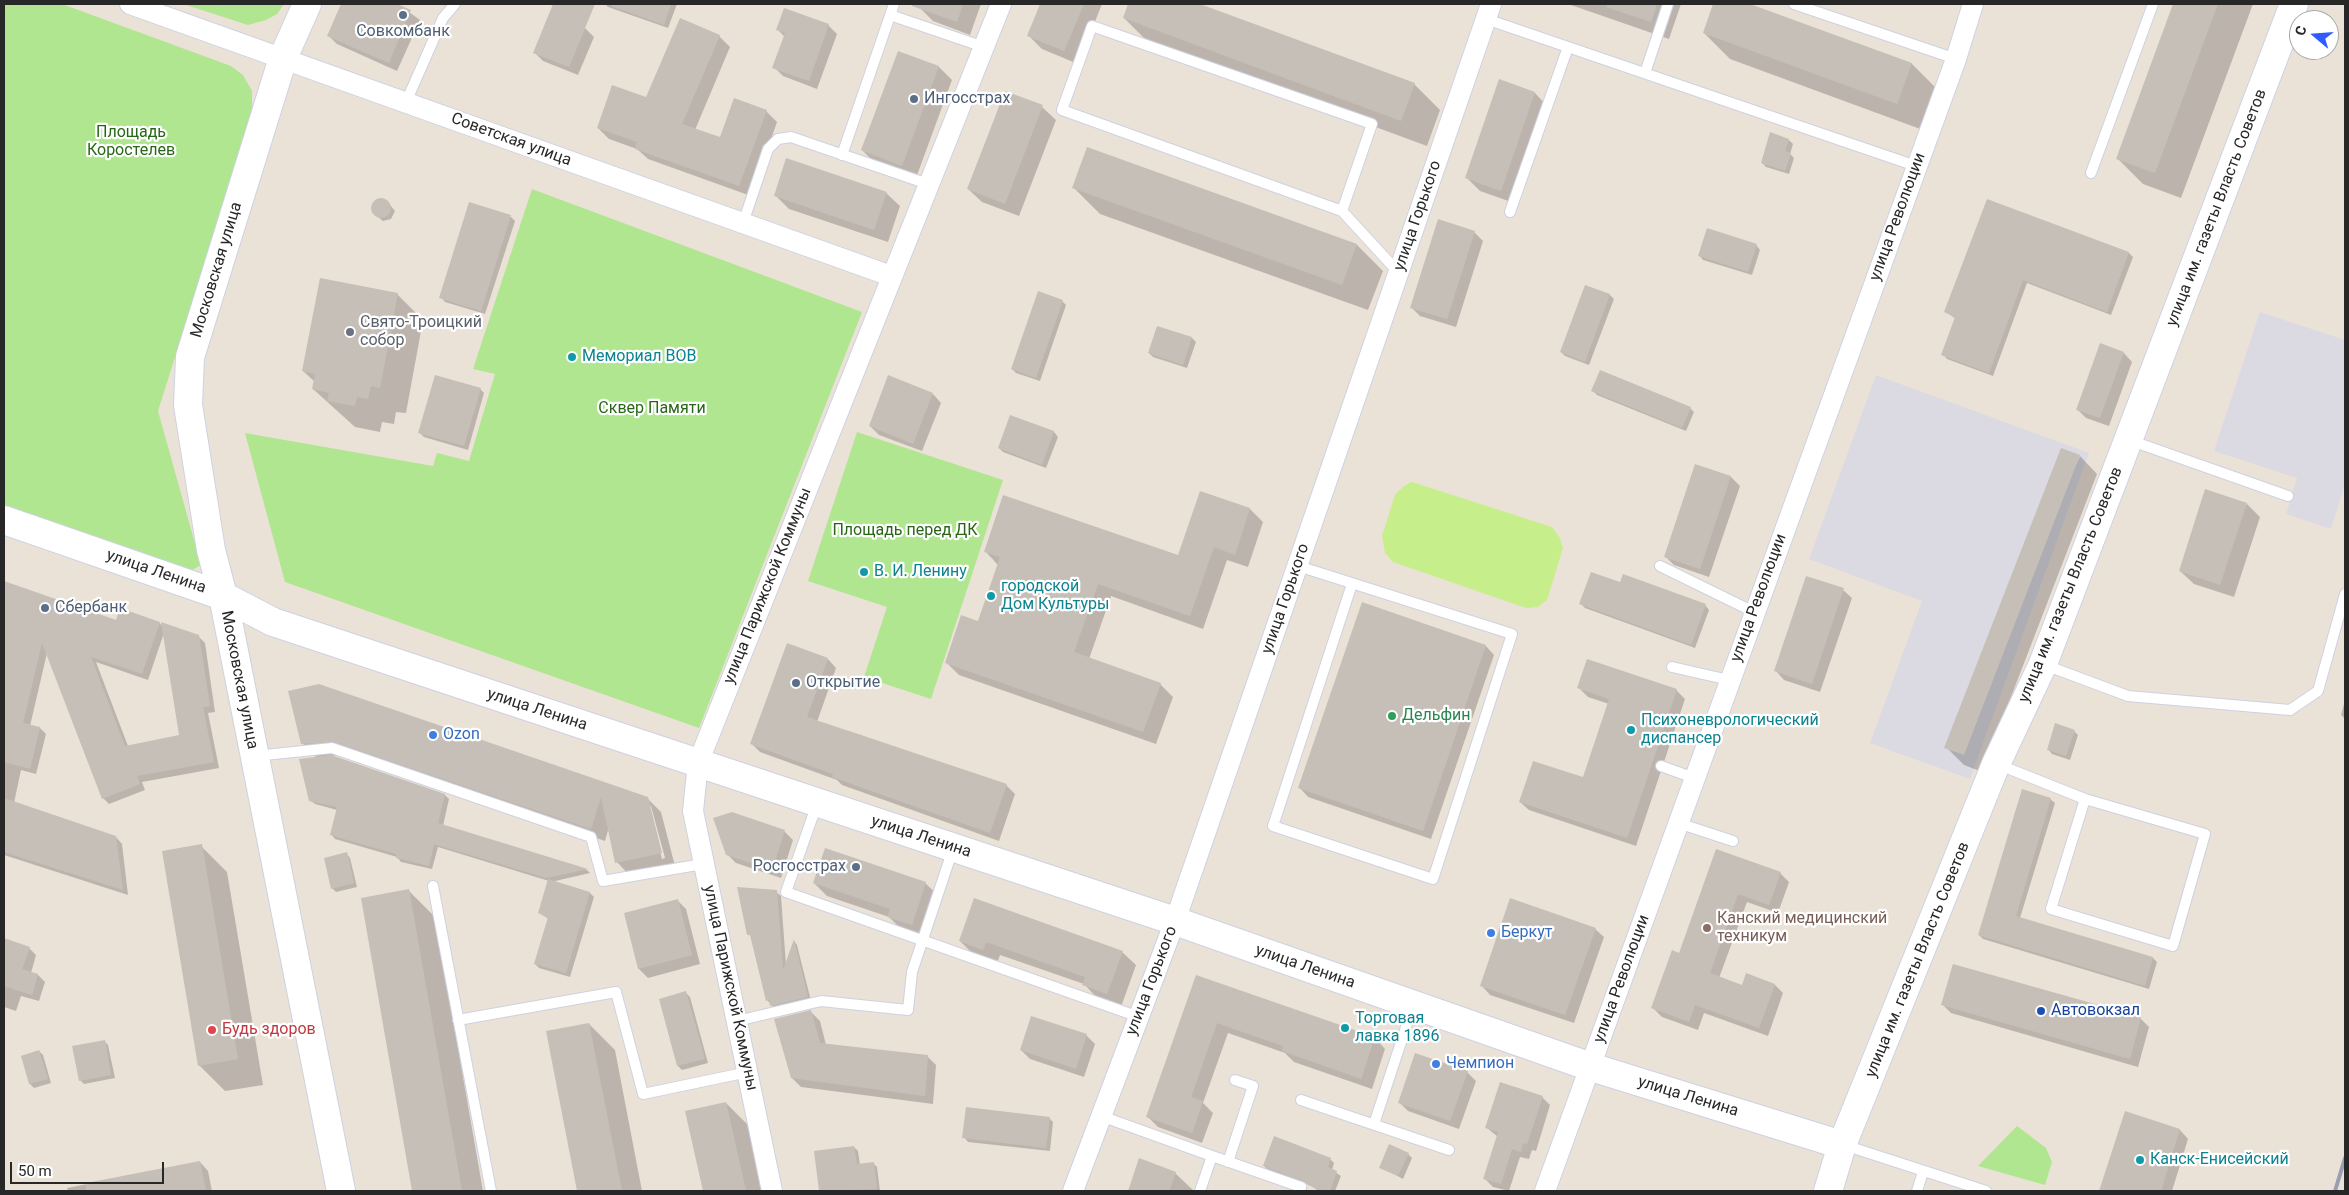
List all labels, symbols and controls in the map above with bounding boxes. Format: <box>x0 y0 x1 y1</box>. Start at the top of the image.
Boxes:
marker: Совкомбанк <box>397 9 409 21</box>
north arrow <box>2289 10 2339 60</box>
place label: Совкомбанк <box>356 22 450 42</box>
text: С <box>2292 24 2310 38</box>
street label: улица им. газеты Власть Советов <box>2163 87 2271 329</box>
place label: Ингосстрах <box>924 89 1010 109</box>
marker: Ингосстрах <box>908 93 920 105</box>
street label: Советская улица <box>448 109 574 171</box>
park label: Площадь Коростелев <box>87 123 175 161</box>
street label: улица Революции <box>1866 150 1930 284</box>
street label: улица Горького <box>1390 158 1446 274</box>
street label: Московская улица <box>187 200 247 340</box>
place label: Свято-Троицкий собор <box>360 313 482 351</box>
marker: Свято-Троицкий собор <box>344 326 356 338</box>
place label: Мемориал ВОВ <box>582 347 697 367</box>
marker: Мемориал ВОВ <box>566 351 578 363</box>
park label: Сквер Памяти <box>598 399 706 419</box>
street label: улица им. газеты Власть Советов <box>2015 464 2127 706</box>
street label: улица Парижской Коммуны <box>720 485 816 687</box>
park label: Площадь перед ДК <box>832 521 978 541</box>
street label: улица Революции <box>1727 531 1791 665</box>
street label: улица Горького <box>1258 541 1314 657</box>
street label: улица Ленина <box>104 546 208 598</box>
place label: В. И. Ленину <box>874 562 967 582</box>
marker: В. И. Ленину <box>858 566 870 578</box>
place label: городской Дом Культуры <box>1001 577 1109 615</box>
marker: городской Дом Культуры <box>985 590 997 602</box>
place label: Сбербанк <box>55 598 127 618</box>
marker: Сбербанк <box>39 602 51 614</box>
street label: Московская улица <box>216 609 262 751</box>
place label: Открытие <box>806 673 880 693</box>
marker: Открытие <box>790 677 802 689</box>
street label: улица Ленина <box>485 685 589 735</box>
place label: Дельфин <box>1402 706 1471 726</box>
marker: Дельфин <box>1386 710 1398 722</box>
place label: Психоневрологический диспансер <box>1641 711 1819 749</box>
marker: Психоневрологический диспансер <box>1625 724 1637 736</box>
place label: Ozon <box>443 725 480 745</box>
marker: Ozon <box>427 729 439 741</box>
street label: улица Ленина <box>869 812 973 862</box>
street label: улица им. газеты Власть Советов <box>1862 839 1974 1081</box>
place label: Росгосстрах <box>753 857 846 877</box>
marker: Росгосстрах <box>850 861 862 873</box>
street label: улица Парижской Коммуны <box>699 883 761 1093</box>
place label: Канский медицинский техникум <box>1717 909 1887 947</box>
street label: улица Революции <box>1590 912 1654 1046</box>
marker: Канский медицинский техникум <box>1701 922 1713 934</box>
place label: Беркут <box>1501 923 1552 943</box>
street label: улица Горького <box>1122 924 1182 1038</box>
marker: Беркут <box>1485 927 1497 939</box>
street label: улица Ленина <box>1253 941 1357 993</box>
place label: Автовокзал <box>2051 1001 2140 1021</box>
marker: Автовокзал <box>2035 1005 2047 1017</box>
place label: Торговая лавка 1896 <box>1355 1009 1439 1047</box>
place label: Будь здоров <box>222 1020 316 1040</box>
marker: Торговая лавка 1896 <box>1339 1022 1351 1034</box>
marker: Будь здоров <box>206 1024 218 1036</box>
place label: Чемпион <box>1446 1054 1514 1074</box>
marker: Чемпион <box>1430 1058 1442 1070</box>
street label: улица Ленина <box>1635 1073 1741 1121</box>
place label: Канск-Енисейский <box>2150 1150 2289 1170</box>
scale bar <box>12 1152 166 1184</box>
marker: Канск-Енисейский <box>2134 1154 2146 1166</box>
text: 50 m <box>18 1162 52 1180</box>

